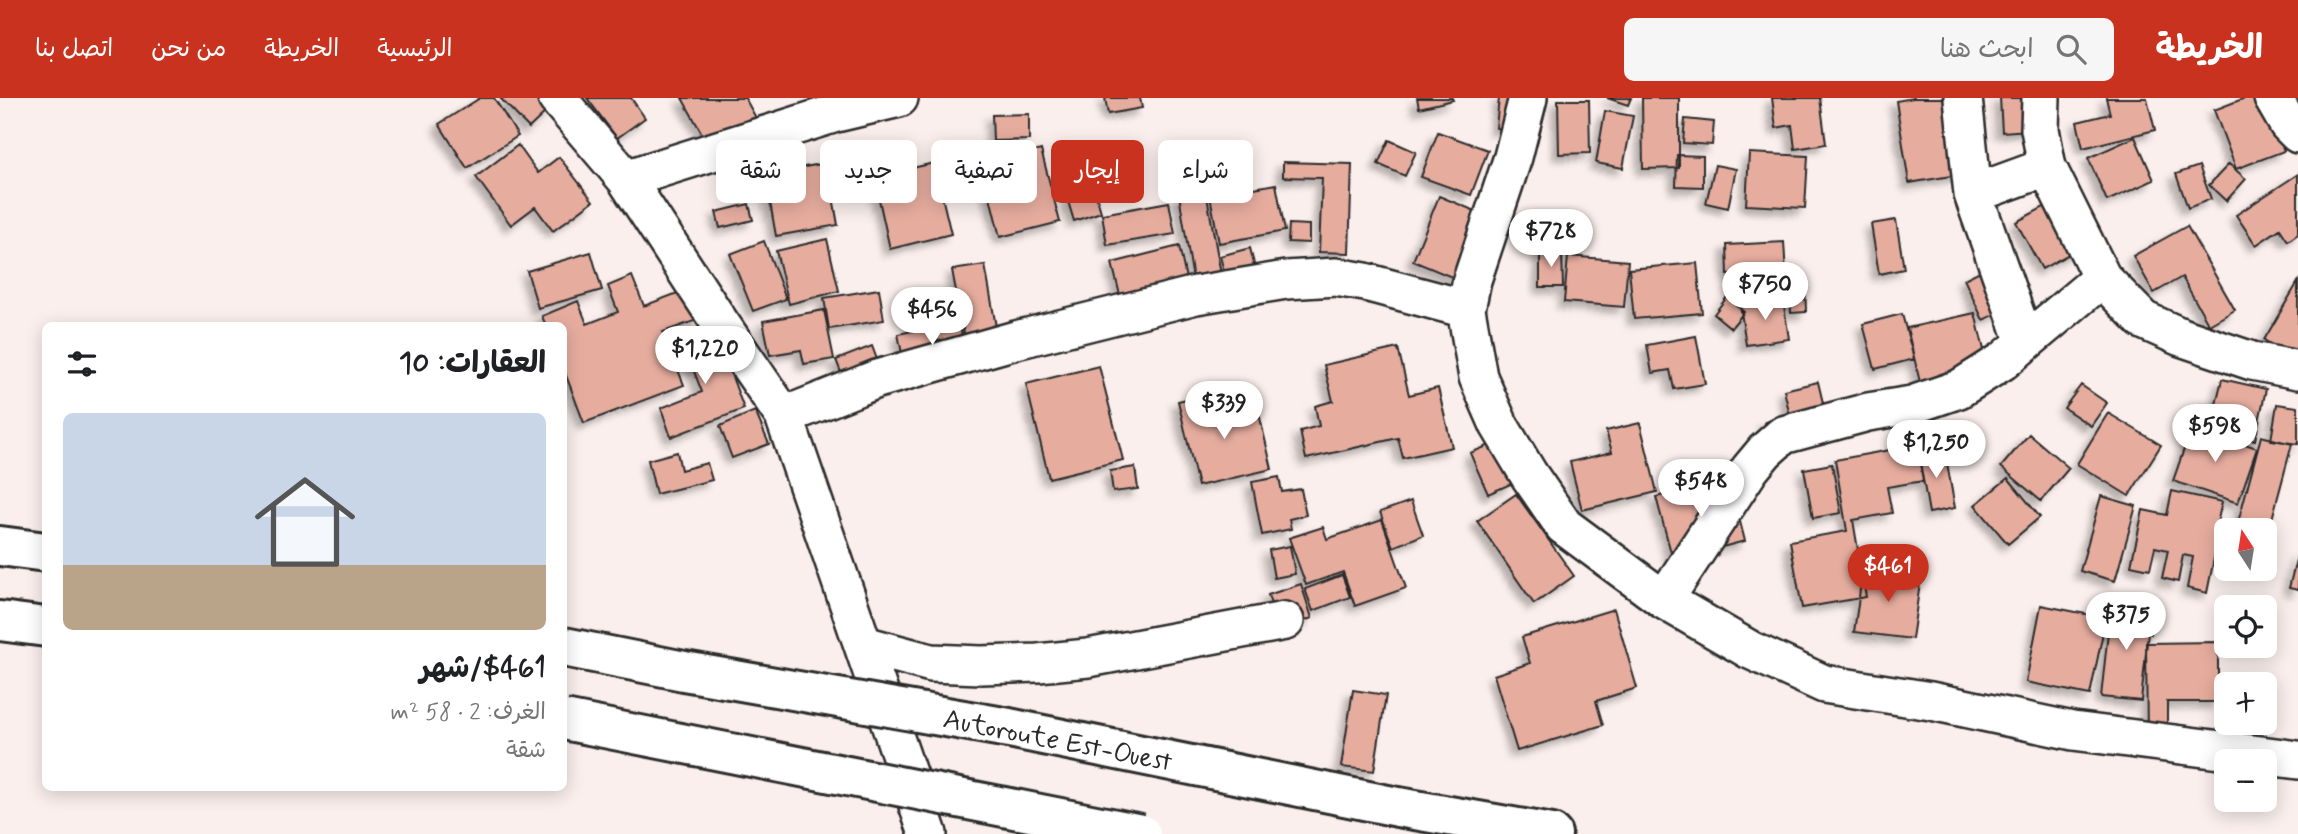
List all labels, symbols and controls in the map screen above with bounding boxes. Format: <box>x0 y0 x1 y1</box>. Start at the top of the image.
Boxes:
search box <box>1624 18 2114 81</box>
text: الخريطة <box>2156 27 2263 71</box>
icon: search <box>2052 30 2090 68</box>
text: ابحث هنا <box>1940 33 2034 67</box>
text: اتصل بنا <box>35 34 113 65</box>
text: من نحن <box>151 34 226 65</box>
text: الخريطة <box>264 34 339 65</box>
text: الرئيسية <box>377 34 453 65</box>
chip: شقة <box>716 140 806 203</box>
chip: جديد <box>820 140 917 203</box>
chip: تصفية <box>931 140 1037 203</box>
chip: إيجار <box>1051 140 1144 203</box>
chip: شراء <box>1158 140 1253 203</box>
pin: $728 <box>1510 209 1592 269</box>
text: $728 <box>1525 217 1577 247</box>
pin: $750 <box>1724 262 1806 322</box>
text: $750 <box>1738 270 1792 300</box>
pin: $456 <box>891 288 973 347</box>
text: $456 <box>907 295 957 325</box>
pin: $1,220 <box>648 327 762 386</box>
text: $1,220 <box>671 334 739 364</box>
text: العقارات: 10 <box>399 344 546 383</box>
icon: filters <box>63 345 101 383</box>
pin: $339 <box>1183 382 1265 441</box>
text: $339 <box>1201 389 1247 419</box>
pin: $598 <box>2174 404 2256 464</box>
text: $598 <box>2188 412 2242 442</box>
pin: $1,250 <box>1879 420 1993 480</box>
text: $1,250 <box>1903 428 1969 458</box>
icon: home <box>242 459 368 585</box>
pin: $548 <box>1660 460 1742 519</box>
text: $548 <box>1674 467 1728 497</box>
north arrow <box>2214 518 2277 581</box>
map controls <box>2214 518 2277 812</box>
pin: $461 <box>1847 545 1929 604</box>
text: $461 <box>1864 552 1912 582</box>
pin: $375 <box>2085 592 2167 652</box>
button: locate <box>2214 595 2277 658</box>
text: $375 <box>2102 600 2150 630</box>
text: $461/شهر <box>420 649 546 688</box>
button: + <box>2214 672 2277 735</box>
text: الغرف: 2 · 58 m² <box>391 698 546 728</box>
street label: Autoroute Est-Ouest <box>940 701 1176 782</box>
text: شقة <box>506 736 546 766</box>
button: − <box>2214 749 2277 812</box>

